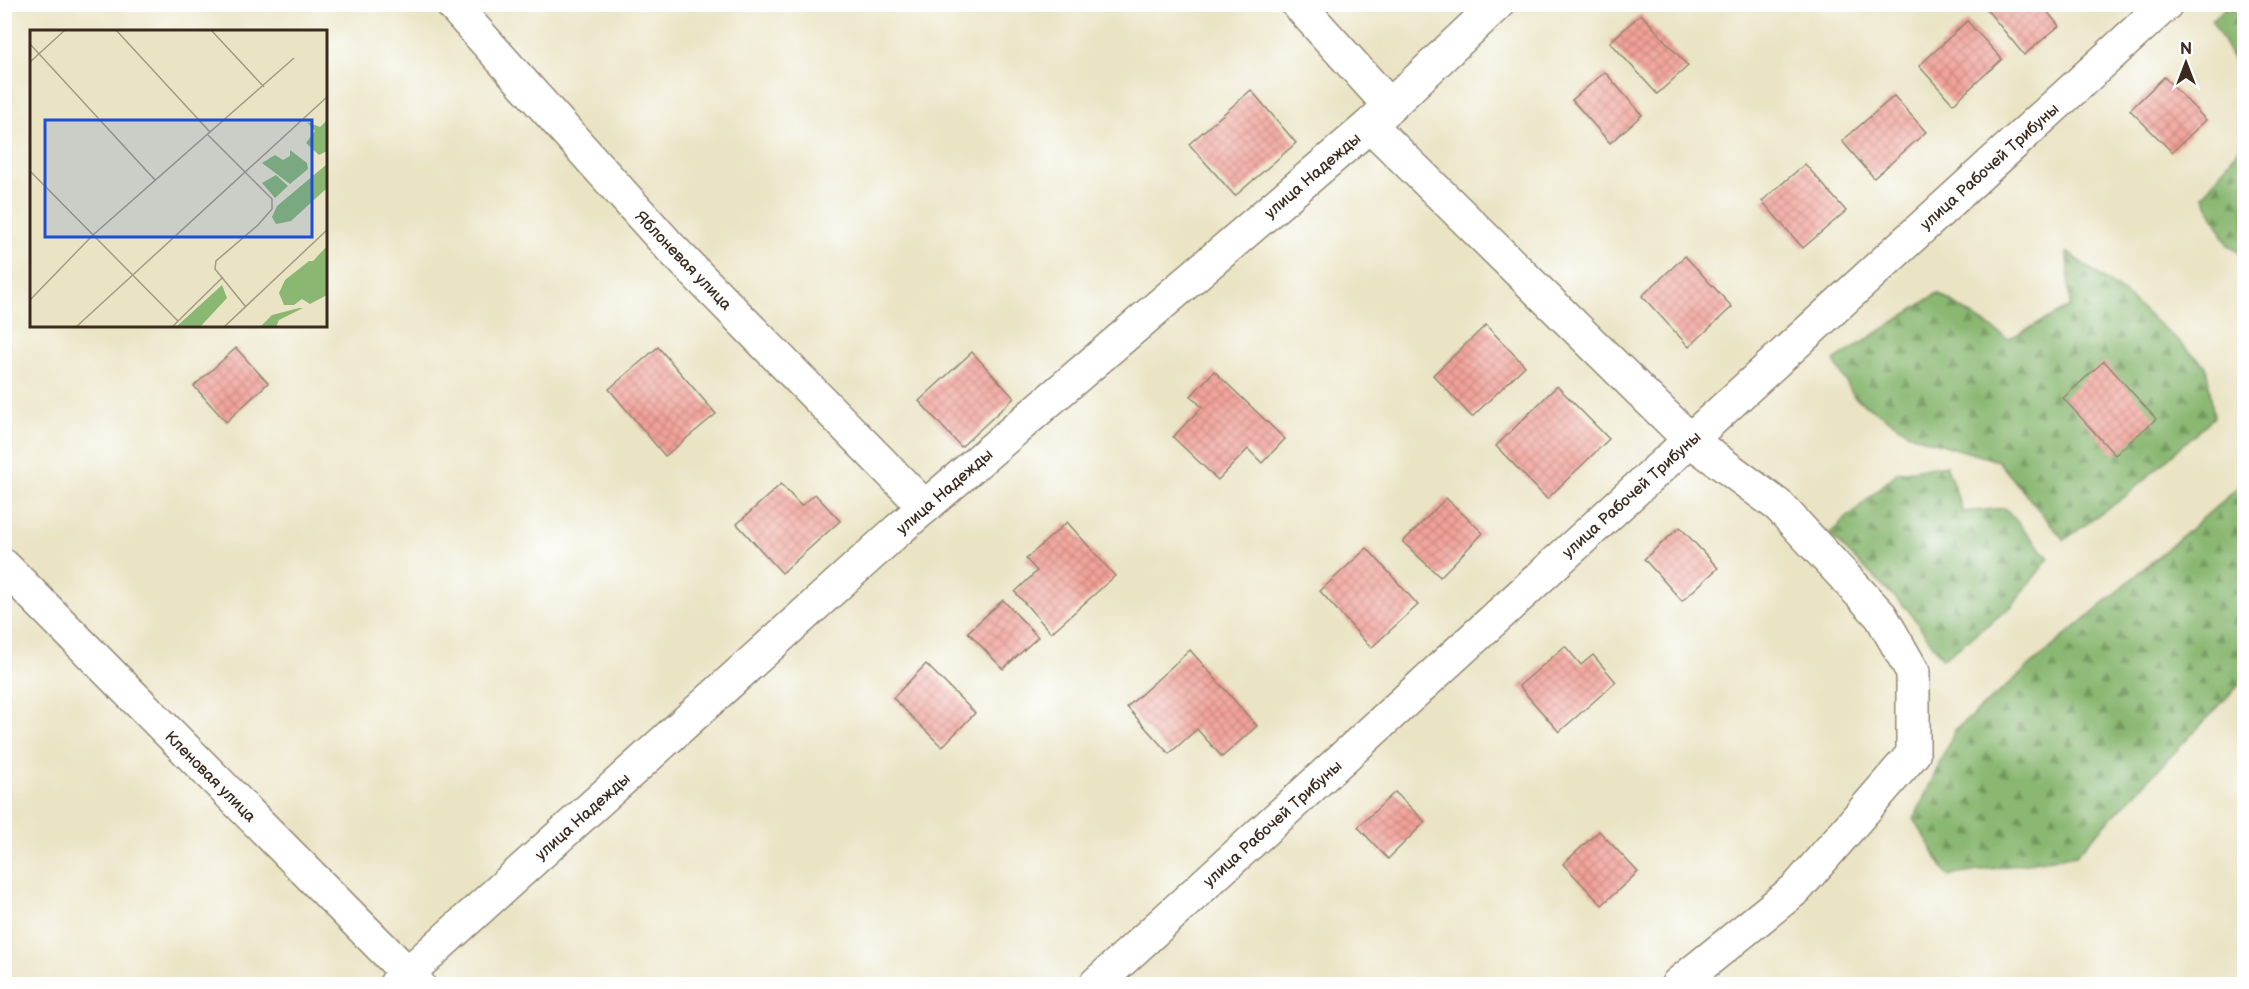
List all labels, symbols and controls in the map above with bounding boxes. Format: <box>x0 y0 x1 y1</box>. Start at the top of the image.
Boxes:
inset map <box>30 30 327 327</box>
north arrow <box>2156 33 2216 93</box>
text: N <box>2180 40 2192 59</box>
street label: улица Рабочей Трибуны <box>1917 100 2063 234</box>
street label: улица Надежды <box>1261 129 1365 223</box>
street label: Яблоневая улица <box>631 207 736 315</box>
street label: улица Рабочей Трибуны <box>1559 428 1705 562</box>
street label: улица Надежды <box>893 445 997 539</box>
street label: Кленовая улица <box>160 728 260 827</box>
street label: улица Рабочей Трибуны <box>1200 757 1346 891</box>
street label: улица Надежды <box>532 770 634 865</box>

